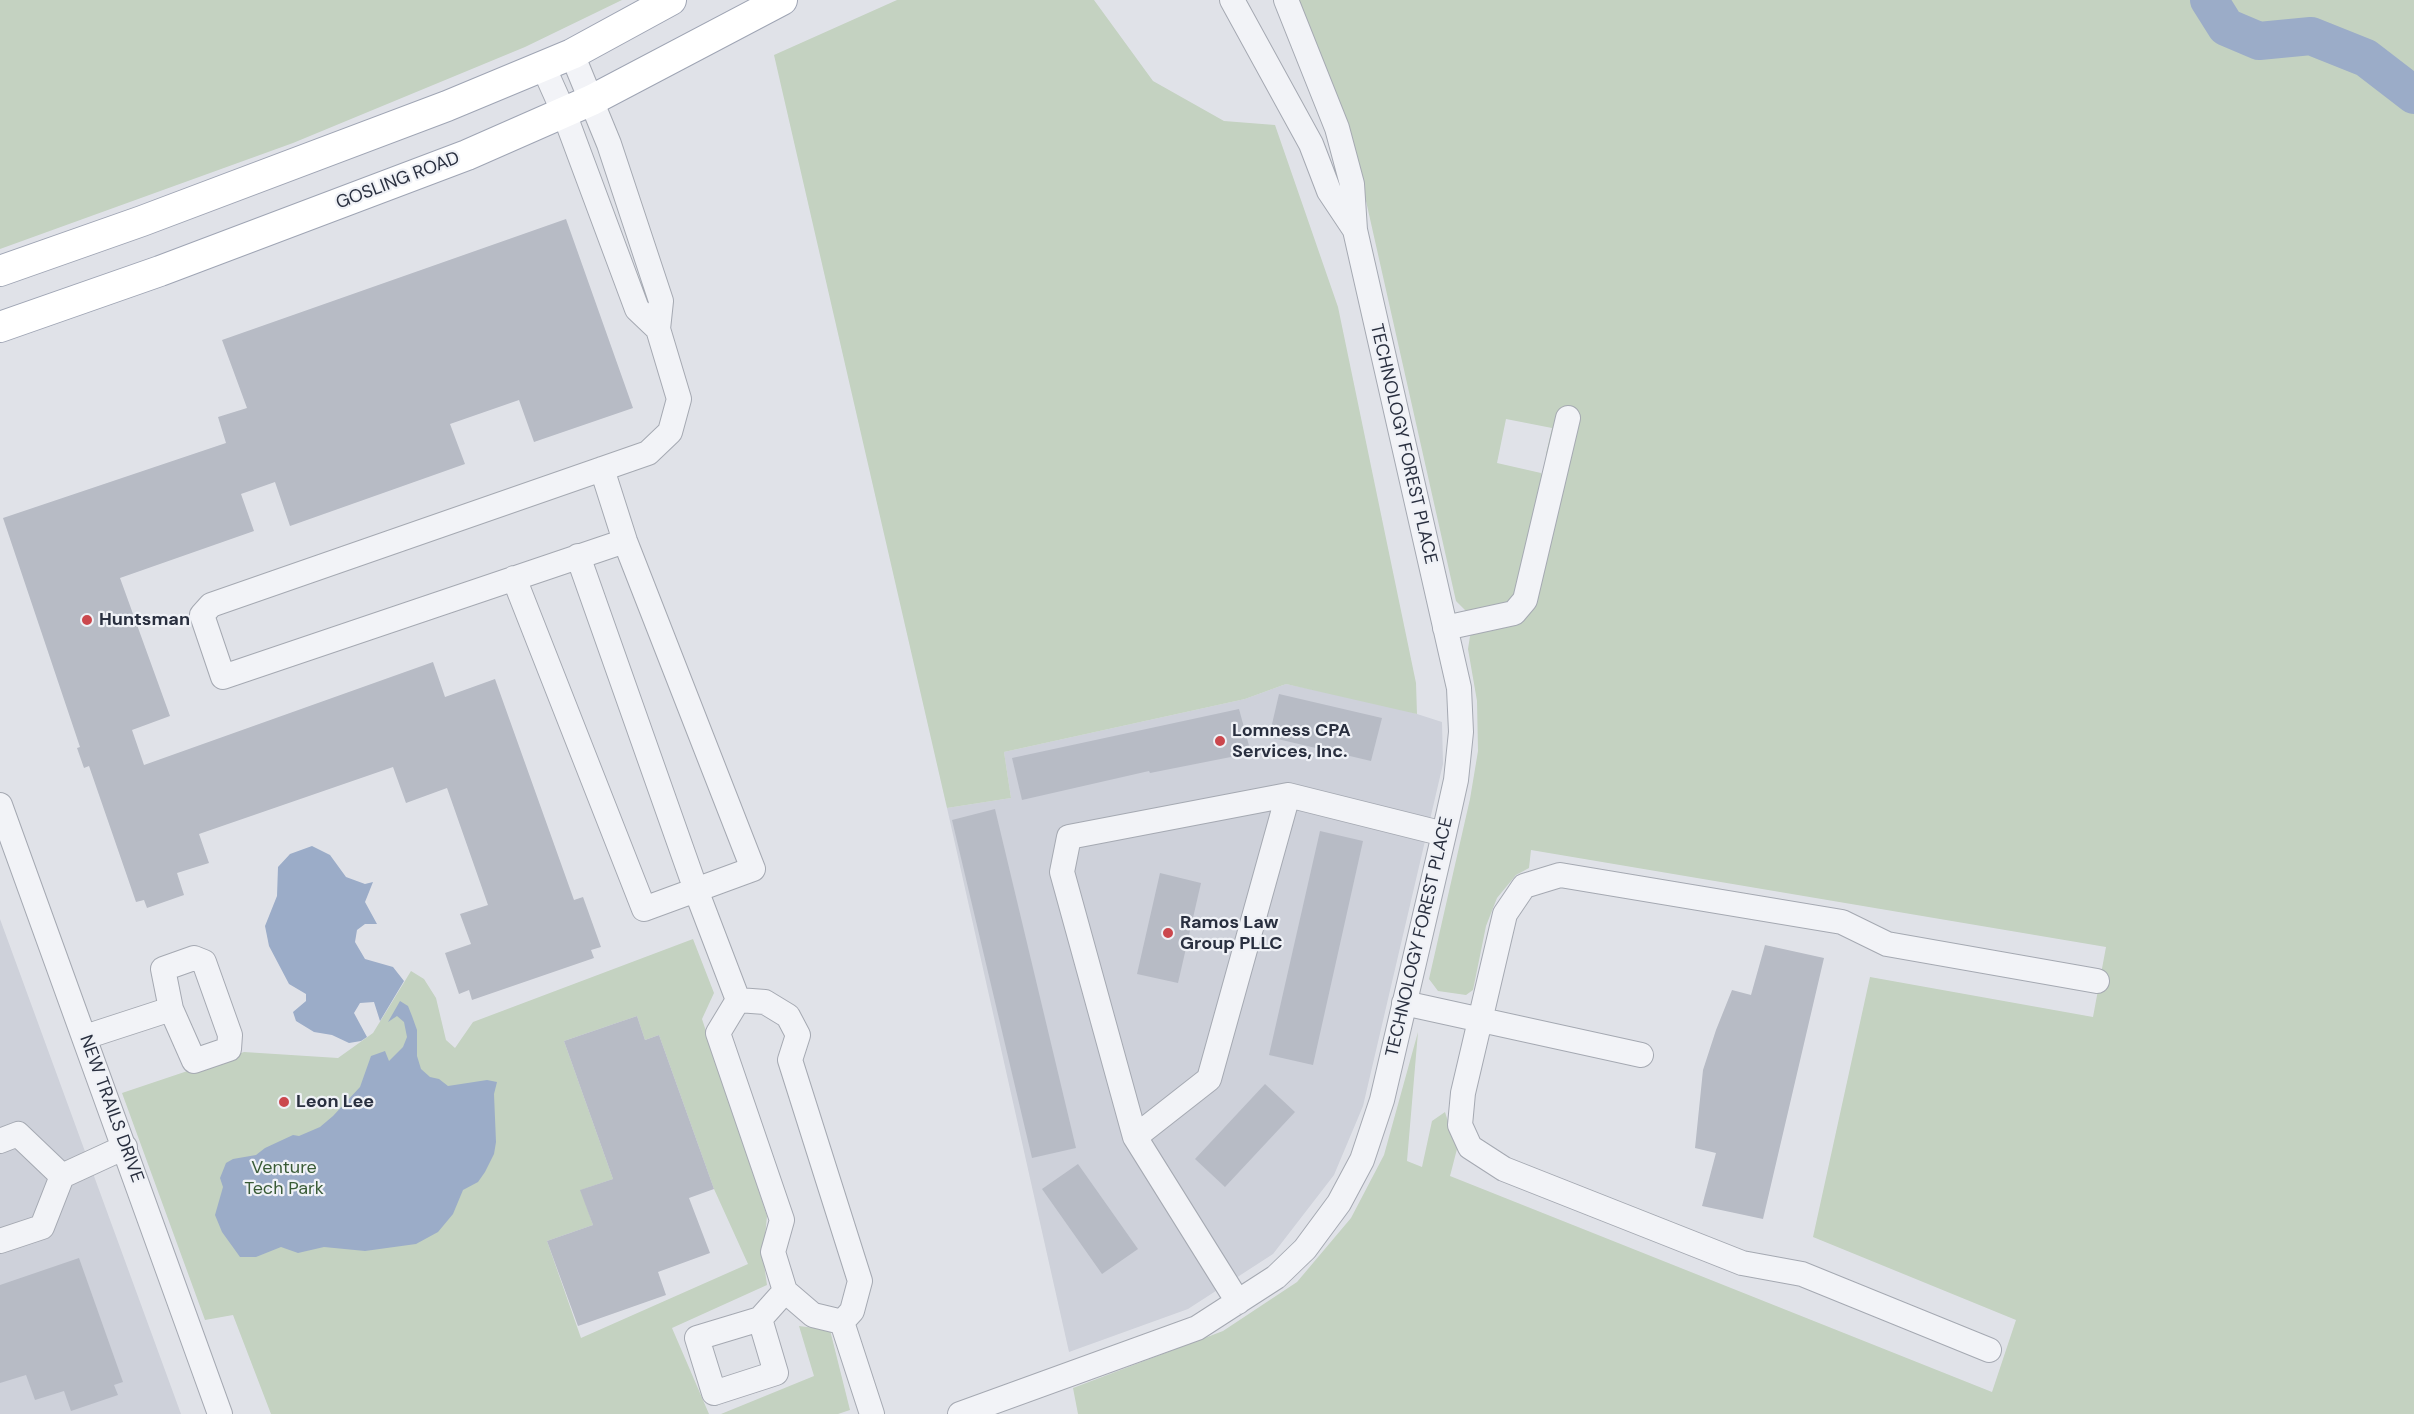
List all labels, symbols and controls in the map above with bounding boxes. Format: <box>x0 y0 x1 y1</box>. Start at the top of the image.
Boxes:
street label: GOSLING ROAD <box>333 148 463 214</box>
street label: TECHNOLOGY FOREST PLACE <box>1365 322 1441 566</box>
place label: Huntsman <box>99 609 190 631</box>
marker: Huntsman <box>80 613 94 627</box>
place label: Lomness CPA Services, Inc. <box>1232 720 1351 762</box>
marker: Lomness CPA Services, Inc. <box>1213 734 1227 748</box>
street label: TECHNOLOGY FOREST PLACE <box>1382 815 1458 1059</box>
place label: Ramos Law Group PLLC <box>1180 912 1283 954</box>
marker: Ramos Law Group PLLC <box>1161 926 1175 940</box>
street label: NEW TRAILS DRIVE <box>74 1032 148 1186</box>
place label: Leon Lee <box>296 1091 374 1113</box>
marker: Leon Lee <box>277 1095 291 1109</box>
park label: Venture Tech Park <box>244 1157 324 1200</box>

